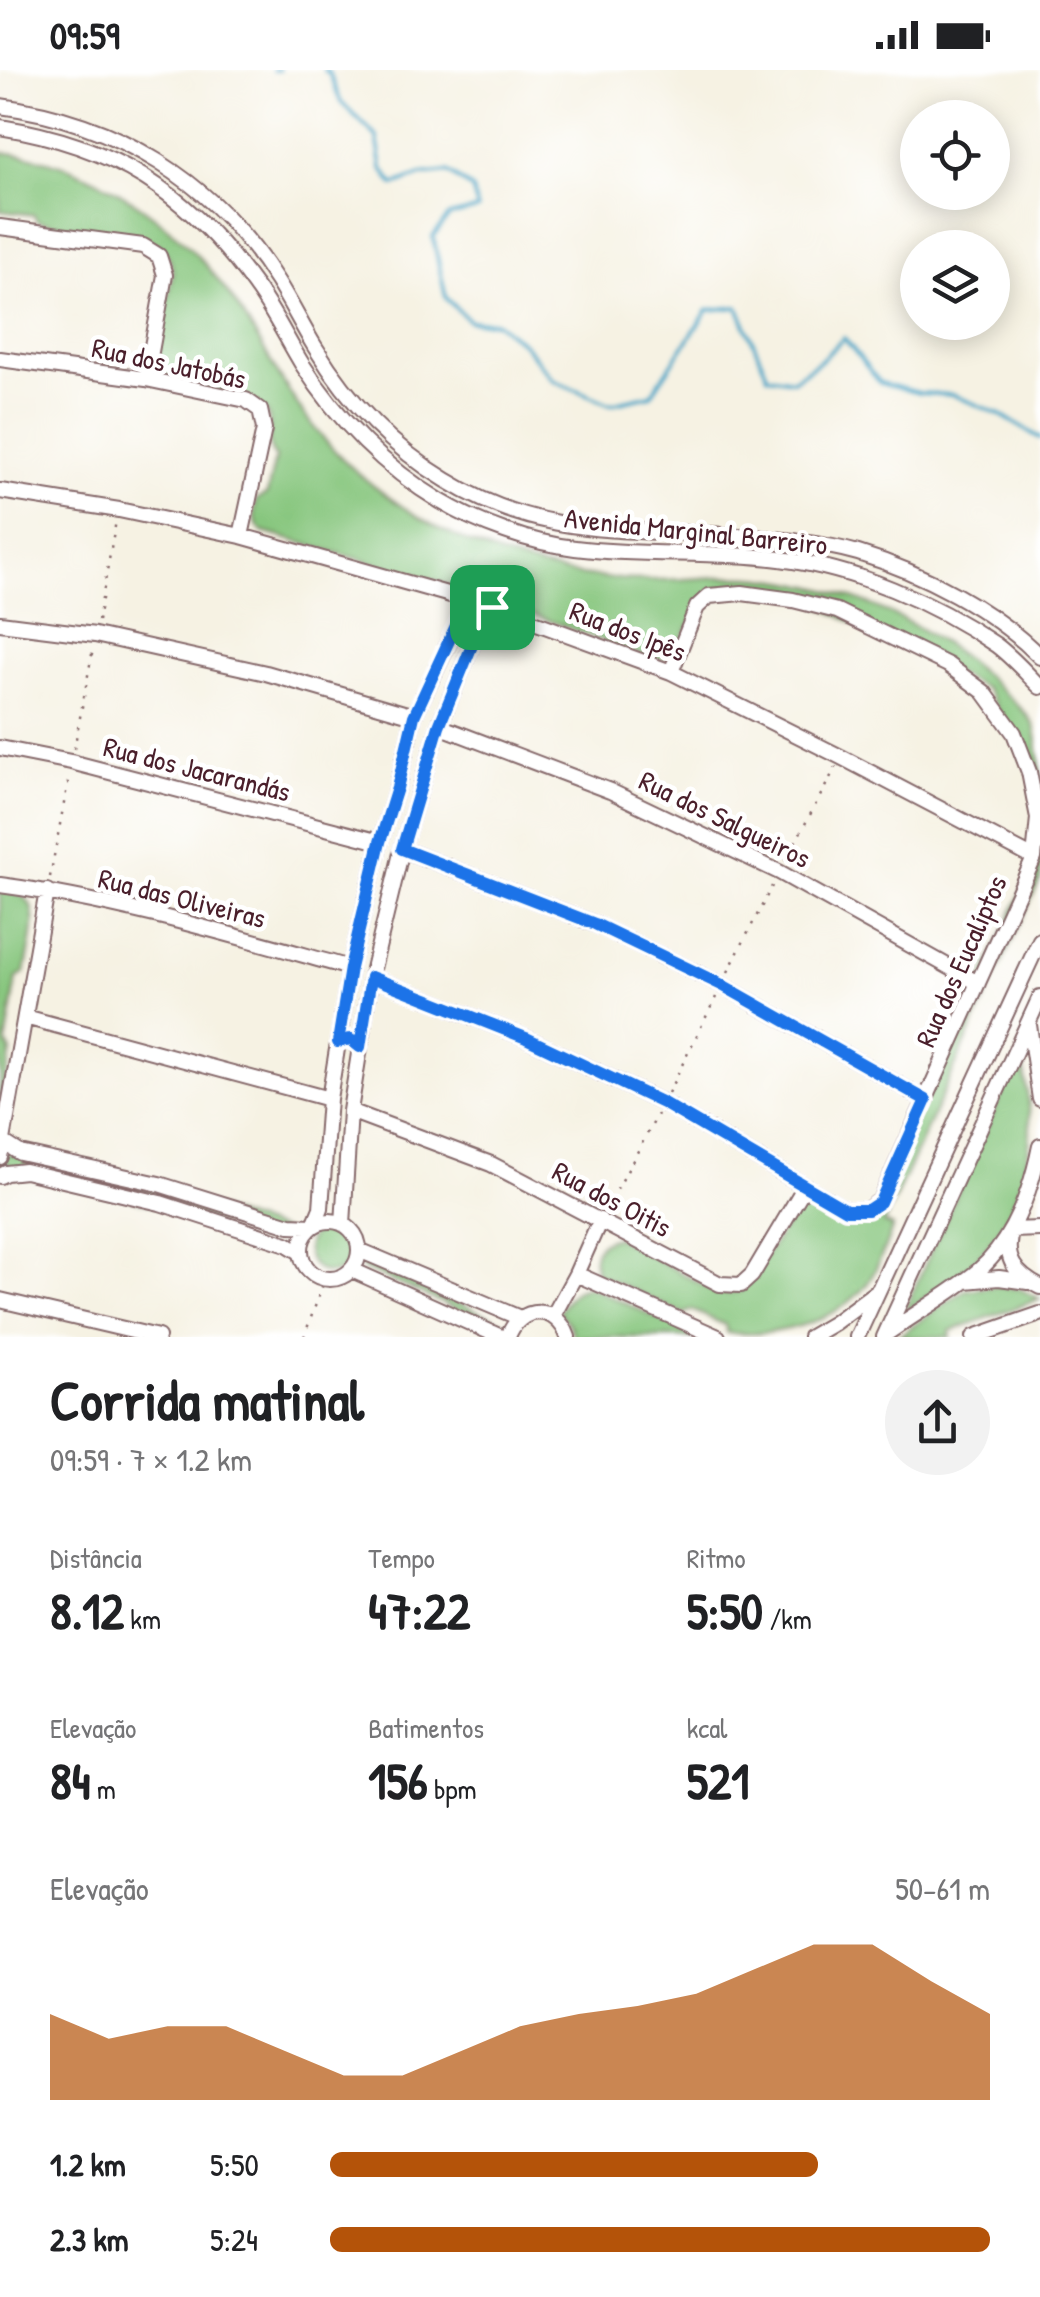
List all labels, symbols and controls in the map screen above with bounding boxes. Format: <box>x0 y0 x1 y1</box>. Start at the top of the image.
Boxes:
text: 09:59 <box>50 9 120 61</box>
map controls <box>900 100 1010 340</box>
button: locate <box>900 100 1010 210</box>
button: layers <box>900 230 1010 340</box>
street label: Rua dos Jatobás <box>89 328 249 398</box>
street label: Avenida Marginal Barreiro <box>563 498 829 564</box>
pin <box>450 565 535 650</box>
icon: arrive <box>465 580 520 635</box>
street label: Rua dos Ipês <box>565 592 691 670</box>
street label: Rua dos Jacarandás <box>100 727 294 811</box>
street label: Rua dos Salgueiros <box>633 761 817 877</box>
street label: Rua das Oliveiras <box>94 859 270 937</box>
street label: Rua dos Eucalíptos <box>906 869 1016 1053</box>
street label: Rua dos Oitis <box>546 1152 678 1246</box>
text: Corrida matinal <box>50 1363 364 1437</box>
button: share <box>885 1370 990 1475</box>
text: 09:59 · 7 × 1.2 km <box>50 1438 252 1481</box>
text: Distância <box>50 1539 142 1577</box>
text: Tempo <box>368 1539 435 1577</box>
text: Ritmo <box>687 1539 746 1577</box>
text: 8.12 <box>50 1577 124 1645</box>
text: 47:22 <box>368 1577 470 1645</box>
text: 5:50 <box>687 1577 763 1645</box>
text: km <box>124 1600 161 1638</box>
text: /km <box>763 1600 812 1638</box>
text: Elevação <box>50 1709 136 1747</box>
text: Batimentos <box>368 1709 484 1747</box>
text: kcal <box>687 1709 728 1747</box>
text: 84 <box>50 1747 90 1815</box>
text: 156 <box>368 1747 428 1815</box>
text: 521 <box>687 1747 749 1815</box>
text: m <box>90 1770 116 1808</box>
text: bpm <box>428 1770 477 1808</box>
text: Elevação <box>50 1867 149 1910</box>
text: 50–61 m <box>895 1867 990 1910</box>
text: 1.2 km <box>50 2143 126 2186</box>
text: 5:50 <box>210 2143 259 2186</box>
text: 2.3 km <box>50 2218 129 2261</box>
text: 5:24 <box>210 2218 258 2261</box>

